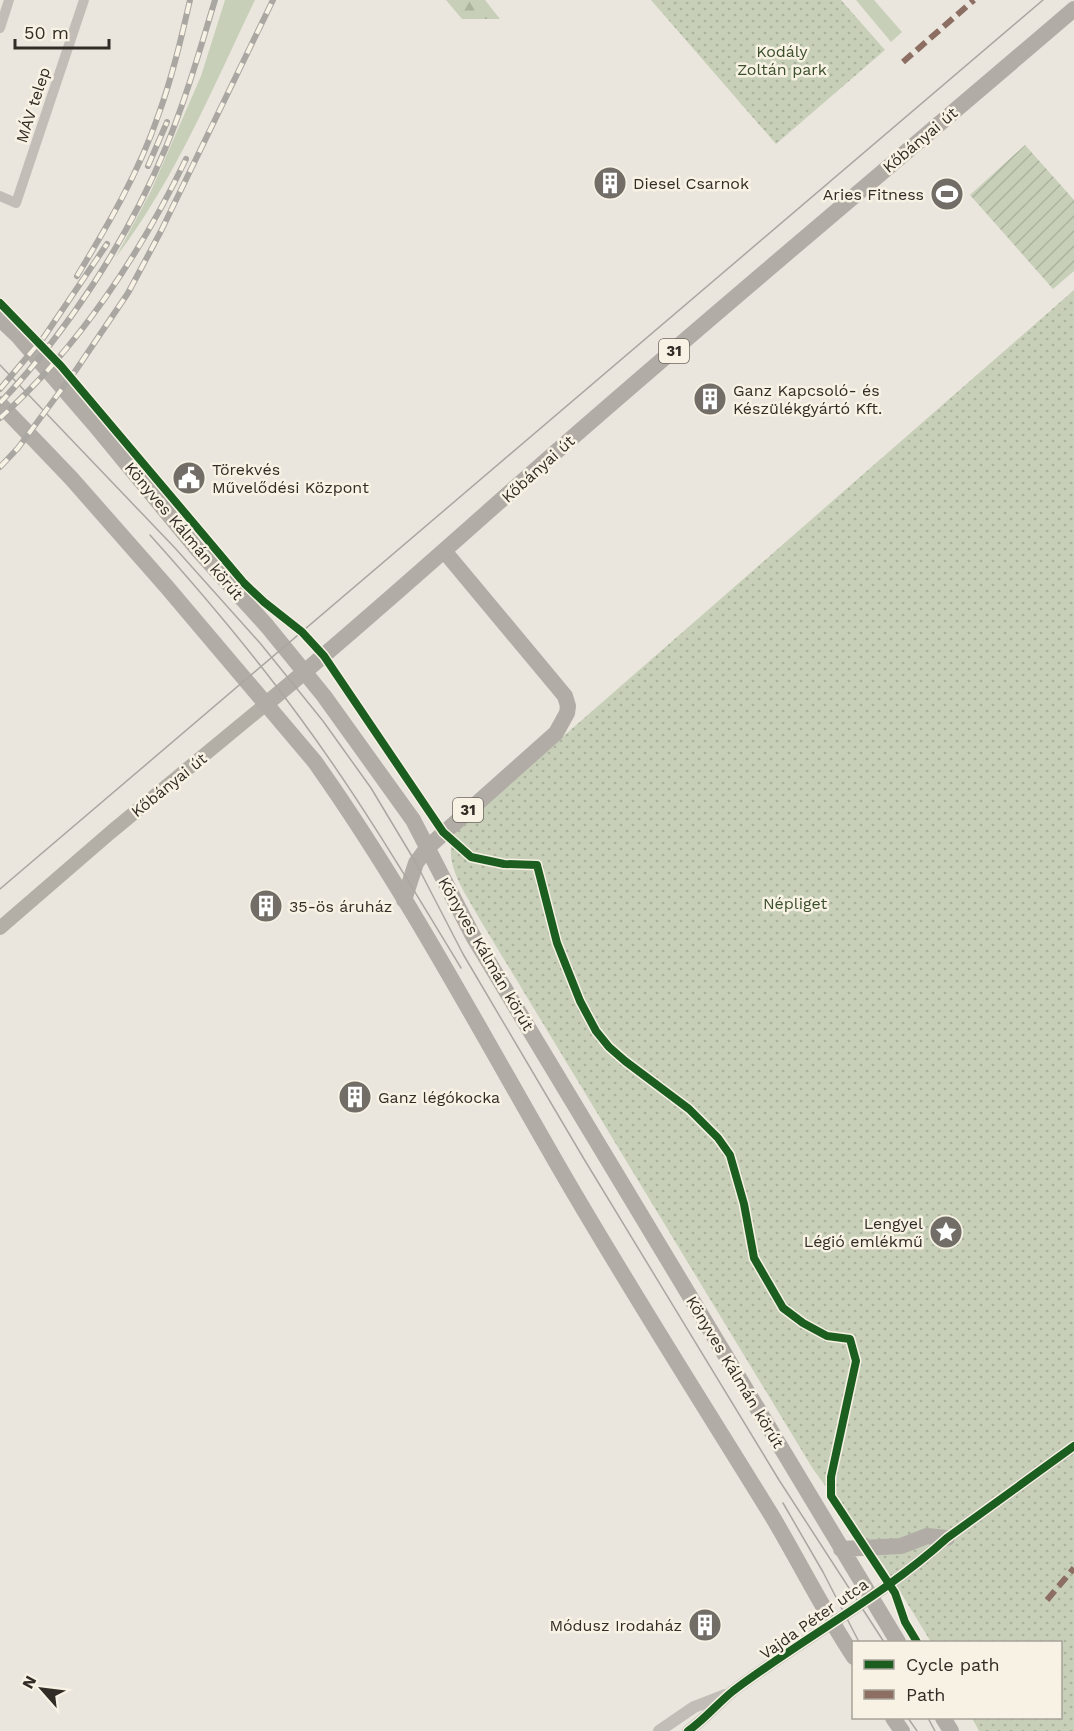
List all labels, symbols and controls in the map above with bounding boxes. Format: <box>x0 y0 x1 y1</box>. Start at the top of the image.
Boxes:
scale bar <box>15 12 110 50</box>
text: 50 m <box>24 22 69 43</box>
park label: Kodály Zoltán park <box>737 42 827 79</box>
street label: MÁV telep <box>12 65 54 145</box>
street label: Kőbányai út <box>879 103 961 177</box>
building icon: Diesel Csarnok <box>592 165 628 201</box>
place label: Diesel Csarnok <box>633 174 749 193</box>
sports icon: Aries Fitness <box>929 176 965 212</box>
place label: Aries Fitness <box>823 185 924 204</box>
road number: 31 <box>659 339 689 363</box>
building icon: Ganz Kapcsoló- és Készülékgyártó Kft. <box>692 381 728 417</box>
place label: Ganz Kapcsoló- és Készülékgyártó Kft. <box>733 381 882 418</box>
street label: Kőbányai út <box>498 431 579 507</box>
street label: Könyves Kálmán körút <box>121 458 247 604</box>
public building icon: Törekvés Művelődési Központ <box>171 460 207 496</box>
place label: Törekvés Művelődési Központ <box>212 460 369 497</box>
street label: Kőbányai út <box>127 749 211 821</box>
road number: 31 <box>453 798 483 822</box>
street label: Könyves Kálmán körút <box>434 874 538 1034</box>
building icon: 35-ös áruház <box>248 888 284 924</box>
park label: Népliget <box>763 894 827 913</box>
place label: 35-ös áruház <box>289 897 392 916</box>
building icon: Ganz légókocka <box>337 1079 373 1115</box>
place label: Ganz légókocka <box>378 1088 500 1107</box>
place label: Lengyel Légió emlékmű <box>804 1214 923 1251</box>
place icon: Lengyel Légió emlékmű <box>928 1214 964 1250</box>
street label: Könyves Kálmán körút <box>682 1292 788 1452</box>
street label: Vajda Péter utca <box>756 1575 872 1663</box>
building icon: Módusz Irodaház <box>687 1607 723 1643</box>
place label: Módusz Irodaház <box>549 1616 682 1635</box>
legend <box>852 1641 1062 1719</box>
text: Cycle path <box>906 1654 1000 1675</box>
north arrow <box>12 1659 72 1719</box>
text: N <box>18 1672 40 1692</box>
text: Path <box>906 1684 946 1705</box>

